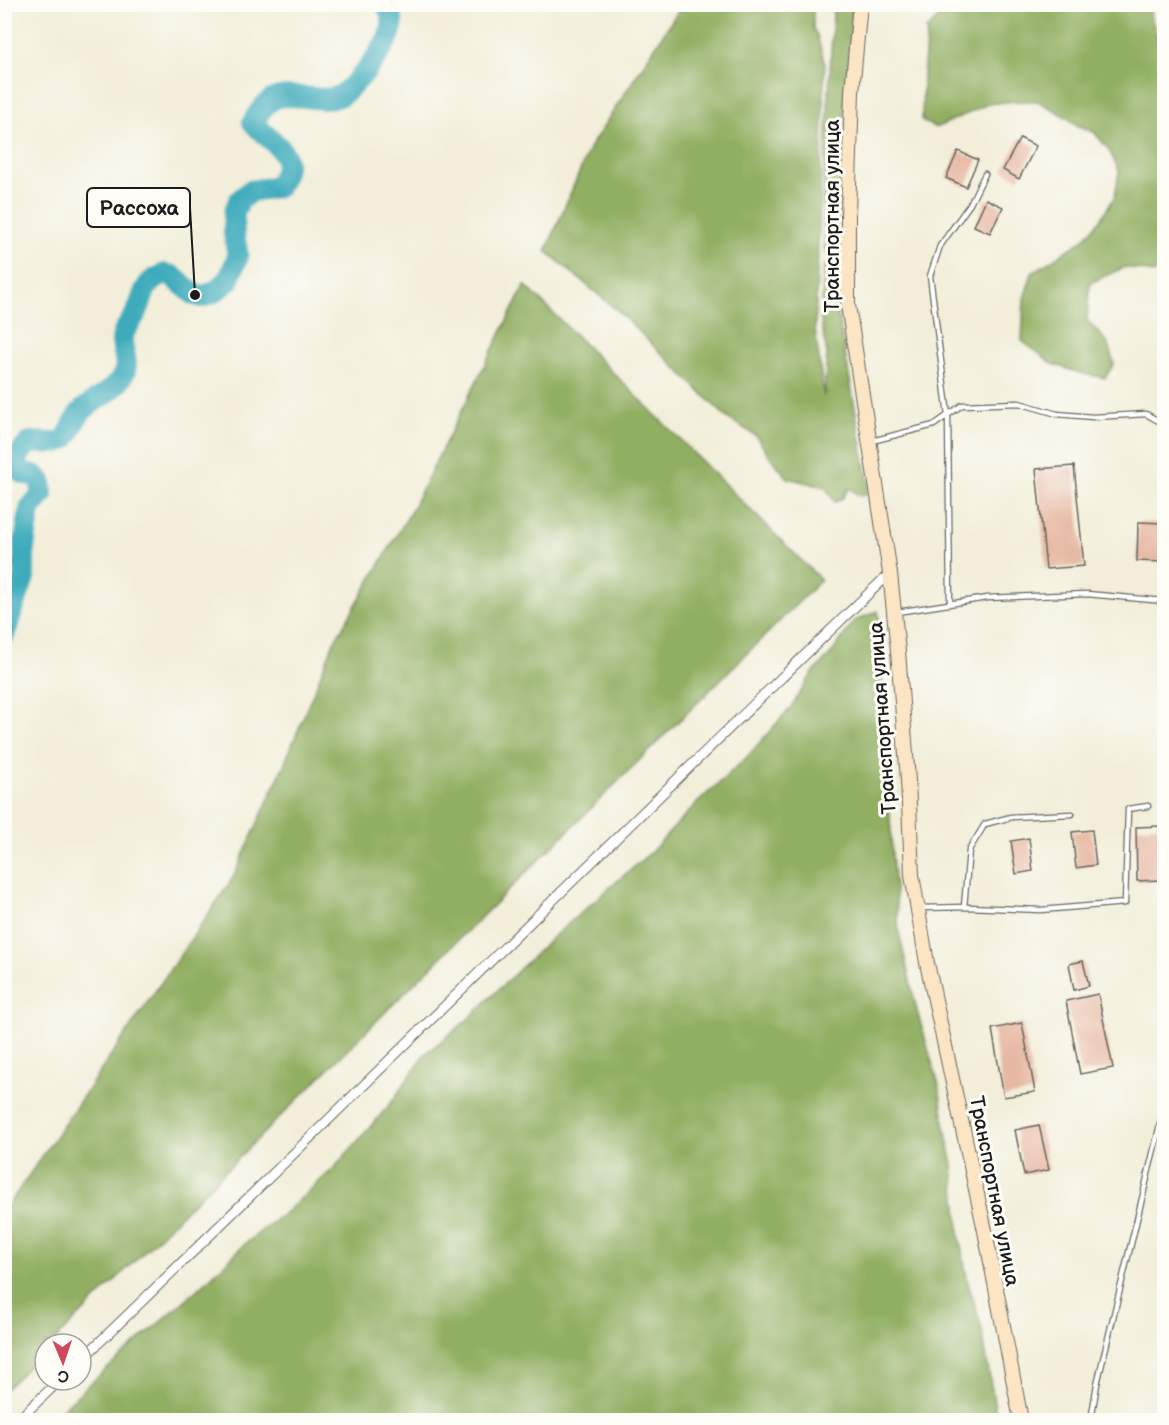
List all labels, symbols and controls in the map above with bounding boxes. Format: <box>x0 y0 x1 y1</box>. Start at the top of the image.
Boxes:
street label: Транспортная улица <box>821 119 845 313</box>
callout: Рассоха <box>87 188 190 227</box>
text: Рассоха <box>99 196 179 221</box>
street label: Транспортная улица <box>864 621 902 815</box>
street label: Транспортная улица <box>964 1094 1024 1288</box>
north arrow <box>33 1332 93 1392</box>
text: С <box>58 1366 69 1385</box>

